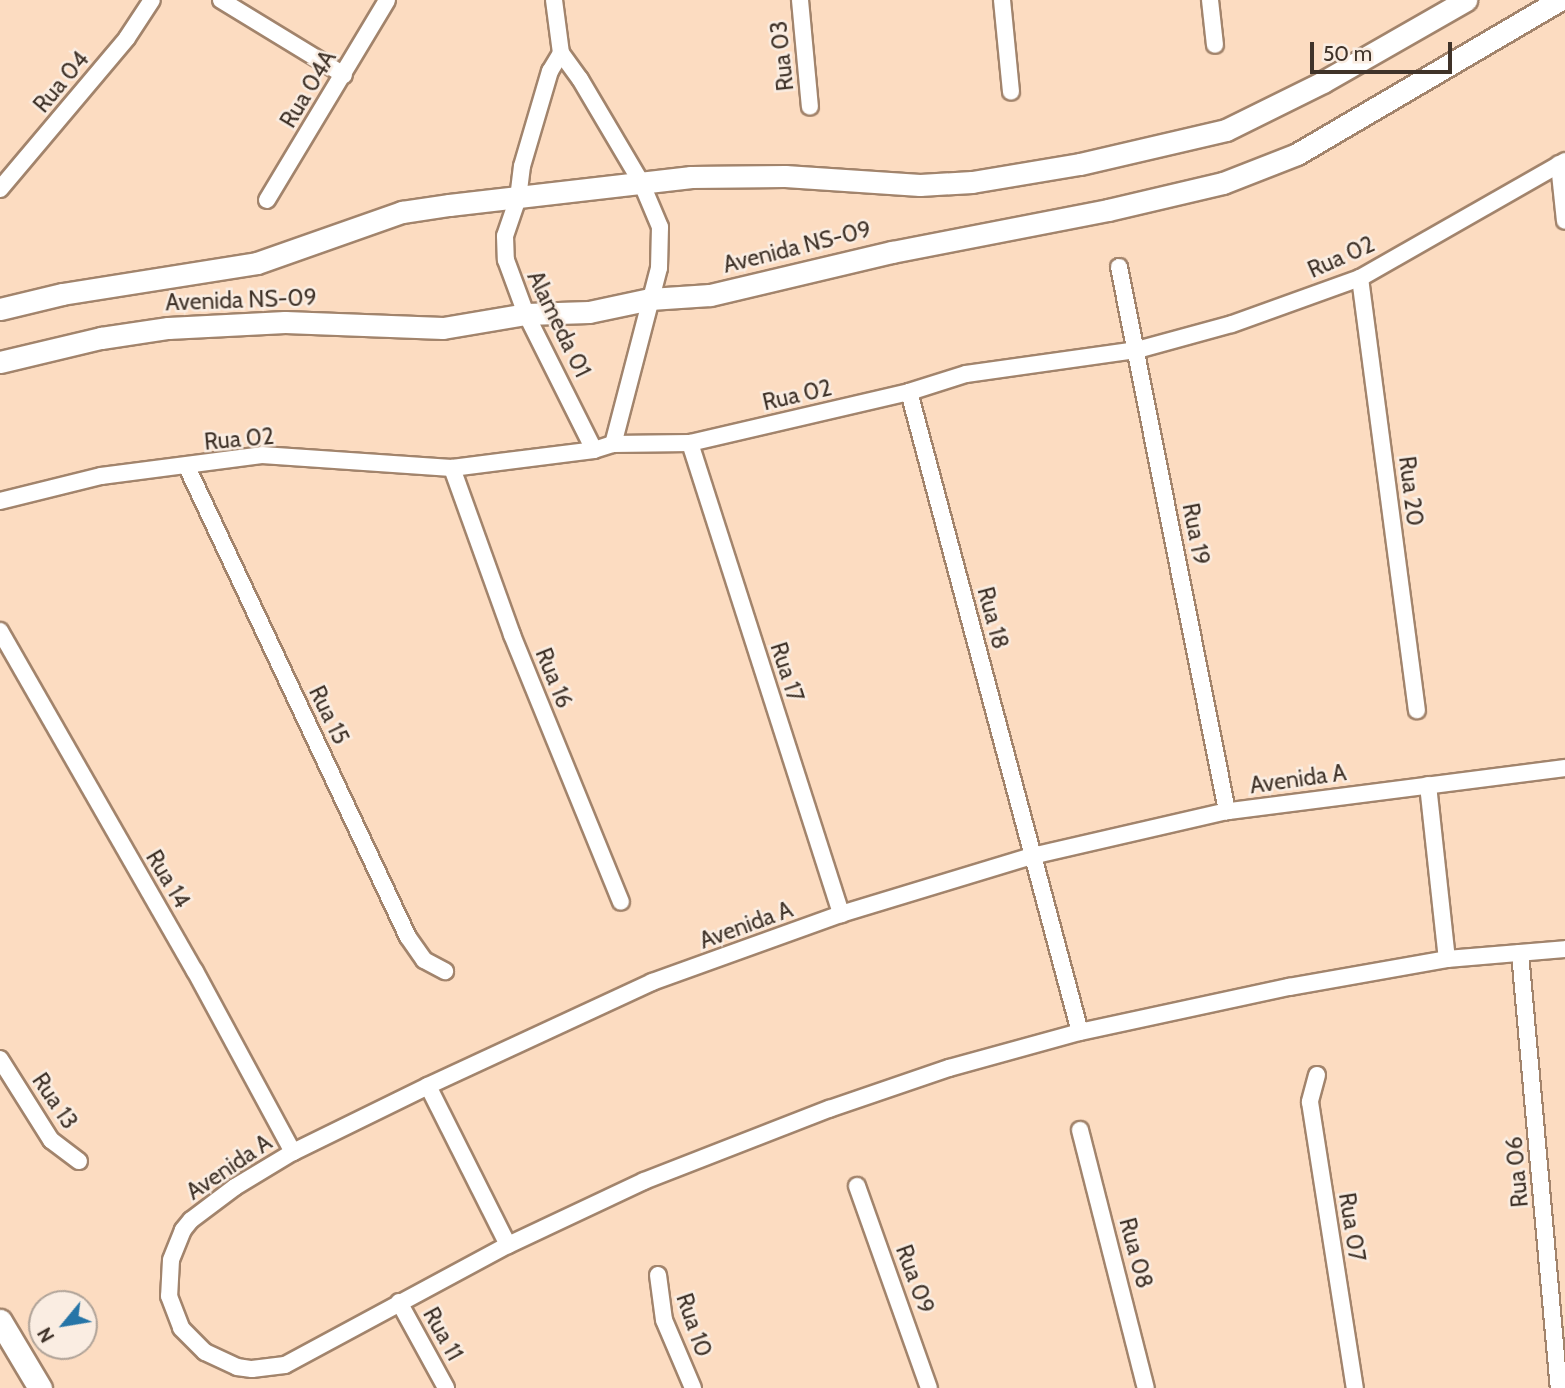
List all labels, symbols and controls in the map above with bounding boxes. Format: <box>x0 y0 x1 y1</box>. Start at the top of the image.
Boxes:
street label: Rua 03 <box>765 20 799 92</box>
scale bar <box>1313 28 1455 72</box>
text: 50 m <box>1323 41 1372 66</box>
street label: Rua 04A <box>274 45 342 133</box>
street label: Rua 04 <box>28 46 94 118</box>
street label: Avenida NS-09 <box>720 215 874 279</box>
street label: Rua 02 <box>1303 230 1379 284</box>
street label: Alameda 01 <box>521 266 597 382</box>
street label: Avenida NS-09 <box>165 284 317 316</box>
street label: Rua 02 <box>760 374 834 416</box>
street label: Rua 02 <box>203 422 275 456</box>
street label: Rua 20 <box>1393 455 1429 527</box>
street label: Rua 19 <box>1176 501 1216 567</box>
street label: Rua 18 <box>971 584 1015 652</box>
street label: Rua 17 <box>764 639 810 705</box>
street label: Rua 16 <box>530 644 578 712</box>
street label: Rua 15 <box>303 681 355 749</box>
street label: Avenida A <box>1248 759 1348 799</box>
street label: Rua 14 <box>140 845 196 913</box>
street label: Avenida A <box>696 895 796 955</box>
street label: Rua 13 <box>26 1068 84 1134</box>
street label: Avenida A <box>181 1128 277 1206</box>
street label: Rua 06 <box>1500 1135 1534 1209</box>
street label: Rua 07 <box>1333 1191 1371 1263</box>
street label: Rua 08 <box>1113 1215 1159 1291</box>
street label: Rua 09 <box>890 1241 940 1317</box>
north arrow <box>28 1290 98 1360</box>
street label: Rua 10 <box>670 1290 718 1360</box>
street label: Rua 11 <box>417 1302 469 1366</box>
text: N <box>33 1323 59 1346</box>

